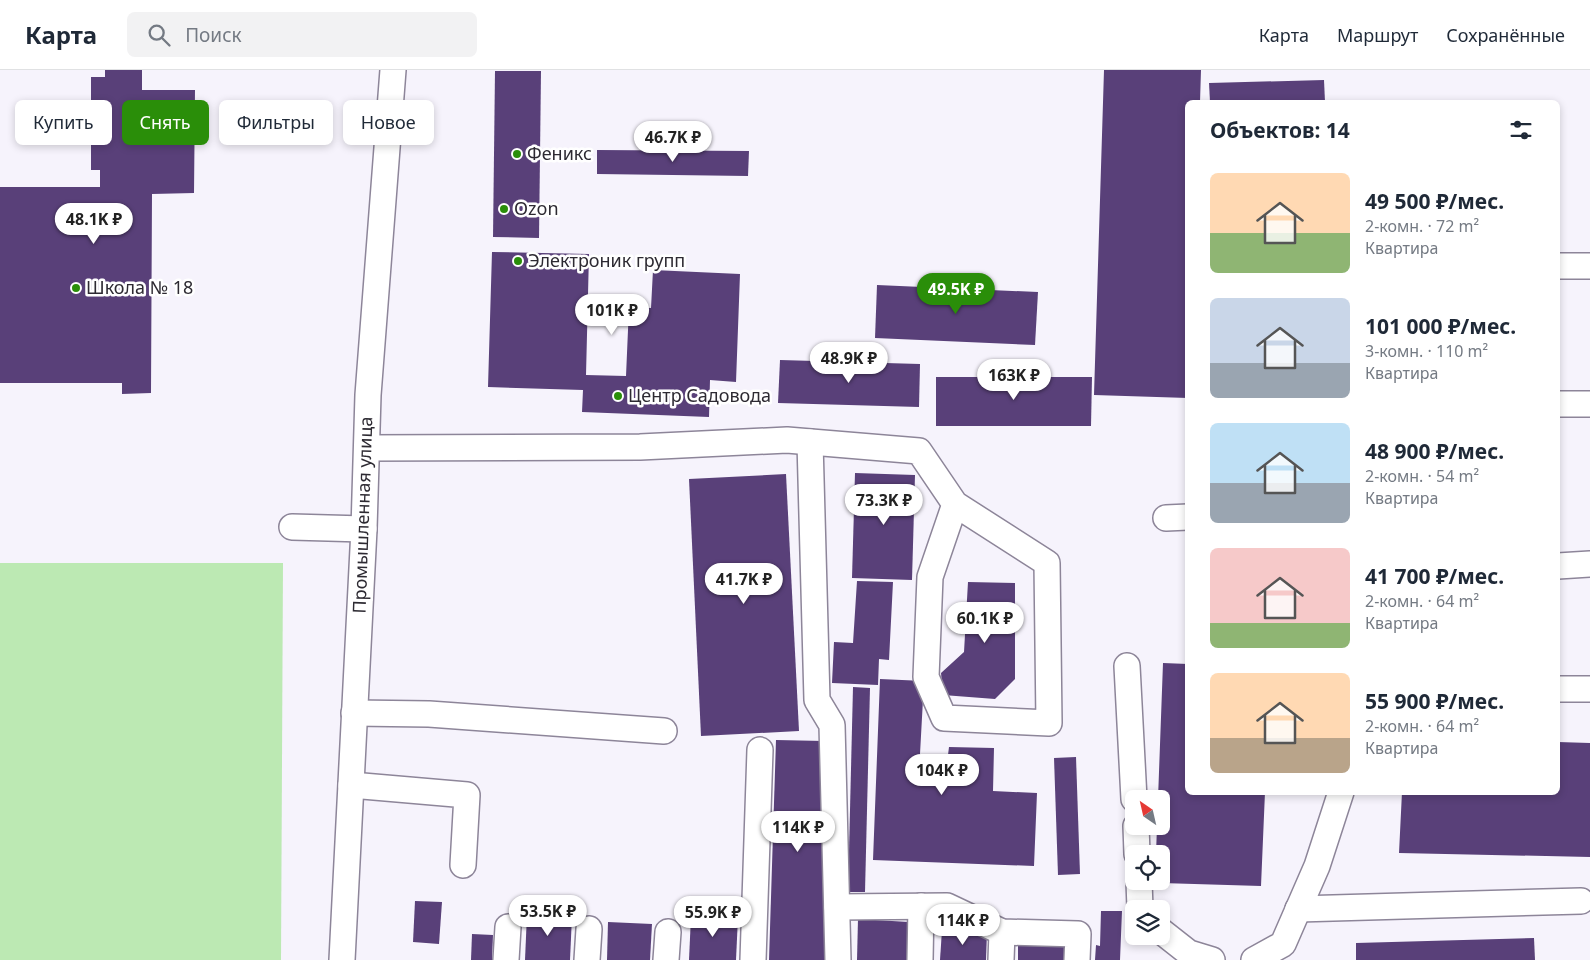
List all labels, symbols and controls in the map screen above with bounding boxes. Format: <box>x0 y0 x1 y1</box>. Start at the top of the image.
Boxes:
search box <box>127 12 477 57</box>
text: Карта <box>25 18 97 51</box>
icon: search <box>145 21 173 49</box>
text: Поиск <box>185 22 242 48</box>
text: Карта <box>1259 23 1309 47</box>
text: Маршрут <box>1337 23 1418 47</box>
text: Сохранённые <box>1446 23 1565 47</box>
chip: Купить <box>15 100 112 145</box>
chip: Снять <box>122 100 209 145</box>
chip: Фильтры <box>219 100 333 145</box>
chip: Новое <box>343 100 434 145</box>
text: Объектов: 14 <box>1210 116 1350 144</box>
icon: filters <box>1507 116 1535 144</box>
pin: 46.7K ₽ <box>627 121 719 163</box>
text: 46.7K ₽ <box>645 126 701 148</box>
place label: Феникс <box>527 141 592 165</box>
marker: Феникс <box>511 148 523 160</box>
text: 49 500 ₽/мес. <box>1365 187 1504 215</box>
icon: home <box>1250 193 1310 253</box>
place label: Ozon <box>514 196 559 220</box>
pin: 48.1K ₽ <box>48 202 140 245</box>
marker: Ozon <box>498 203 510 215</box>
text: 48.1K ₽ <box>66 208 122 230</box>
text: 2-комн. · 72 m² <box>1365 215 1479 237</box>
text: Квартира <box>1365 237 1439 259</box>
place label: Электроник групп <box>528 248 685 272</box>
marker: Электроник групп <box>512 255 524 267</box>
pin: 49.5K ₽ <box>910 272 1002 315</box>
place label: Школа № 18 <box>86 275 193 299</box>
text: 49.5K ₽ <box>928 278 984 300</box>
marker: Школа № 18 <box>70 282 82 294</box>
pin: 101K ₽ <box>571 294 653 336</box>
text: 101K ₽ <box>586 299 638 321</box>
text: 101 000 ₽/мес. <box>1365 312 1516 340</box>
icon: home <box>1250 318 1310 378</box>
text: 3-комн. · 110 m² <box>1365 340 1488 362</box>
pin: 48.9K ₽ <box>803 342 895 384</box>
text: 48.9K ₽ <box>821 347 877 369</box>
pin: 163K ₽ <box>973 358 1055 401</box>
text: Квартира <box>1365 362 1439 384</box>
text: 163K ₽ <box>988 364 1040 386</box>
place label: Центр Садовода <box>628 383 771 407</box>
marker: Центр Садовода <box>612 390 624 402</box>
street label: Промышленная улица <box>347 416 377 614</box>
text: 48 900 ₽/мес. <box>1365 437 1504 465</box>
icon: home <box>1250 443 1310 503</box>
text: 2-комн. · 54 m² <box>1365 465 1479 487</box>
pin: 73.3K ₽ <box>838 484 930 526</box>
text: Квартира <box>1365 487 1439 509</box>
text: 73.3K ₽ <box>856 489 912 511</box>
pin: 41.7K ₽ <box>698 562 790 605</box>
text: 41 700 ₽/мес. <box>1365 562 1504 590</box>
text: 41.7K ₽ <box>716 568 772 590</box>
icon: home <box>1250 568 1310 628</box>
text: 2-комн. · 64 m² <box>1365 590 1479 612</box>
pin: 60.1K ₽ <box>939 602 1031 644</box>
text: 60.1K ₽ <box>957 607 1013 629</box>
text: Квартира <box>1365 612 1439 634</box>
text: 55 900 ₽/мес. <box>1365 687 1504 715</box>
icon: home <box>1250 693 1310 753</box>
text: 2-комн. · 64 m² <box>1365 715 1479 737</box>
text: Квартира <box>1365 737 1439 759</box>
pin: 104K ₽ <box>901 754 983 796</box>
text: 104K ₽ <box>916 759 968 781</box>
north arrow <box>1125 790 1170 835</box>
map controls <box>1125 790 1170 945</box>
pin: 114K ₽ <box>757 810 839 853</box>
text: 114K ₽ <box>772 816 824 838</box>
button: locate <box>1125 845 1170 890</box>
pin: 53.5K ₽ <box>502 894 594 937</box>
pin: 55.9K ₽ <box>667 896 759 938</box>
text: 53.5K ₽ <box>520 900 576 922</box>
button: layers <box>1125 900 1170 945</box>
text: 55.9K ₽ <box>685 901 741 923</box>
pin: 114K ₽ <box>922 904 1004 946</box>
text: 114K ₽ <box>937 909 989 931</box>

